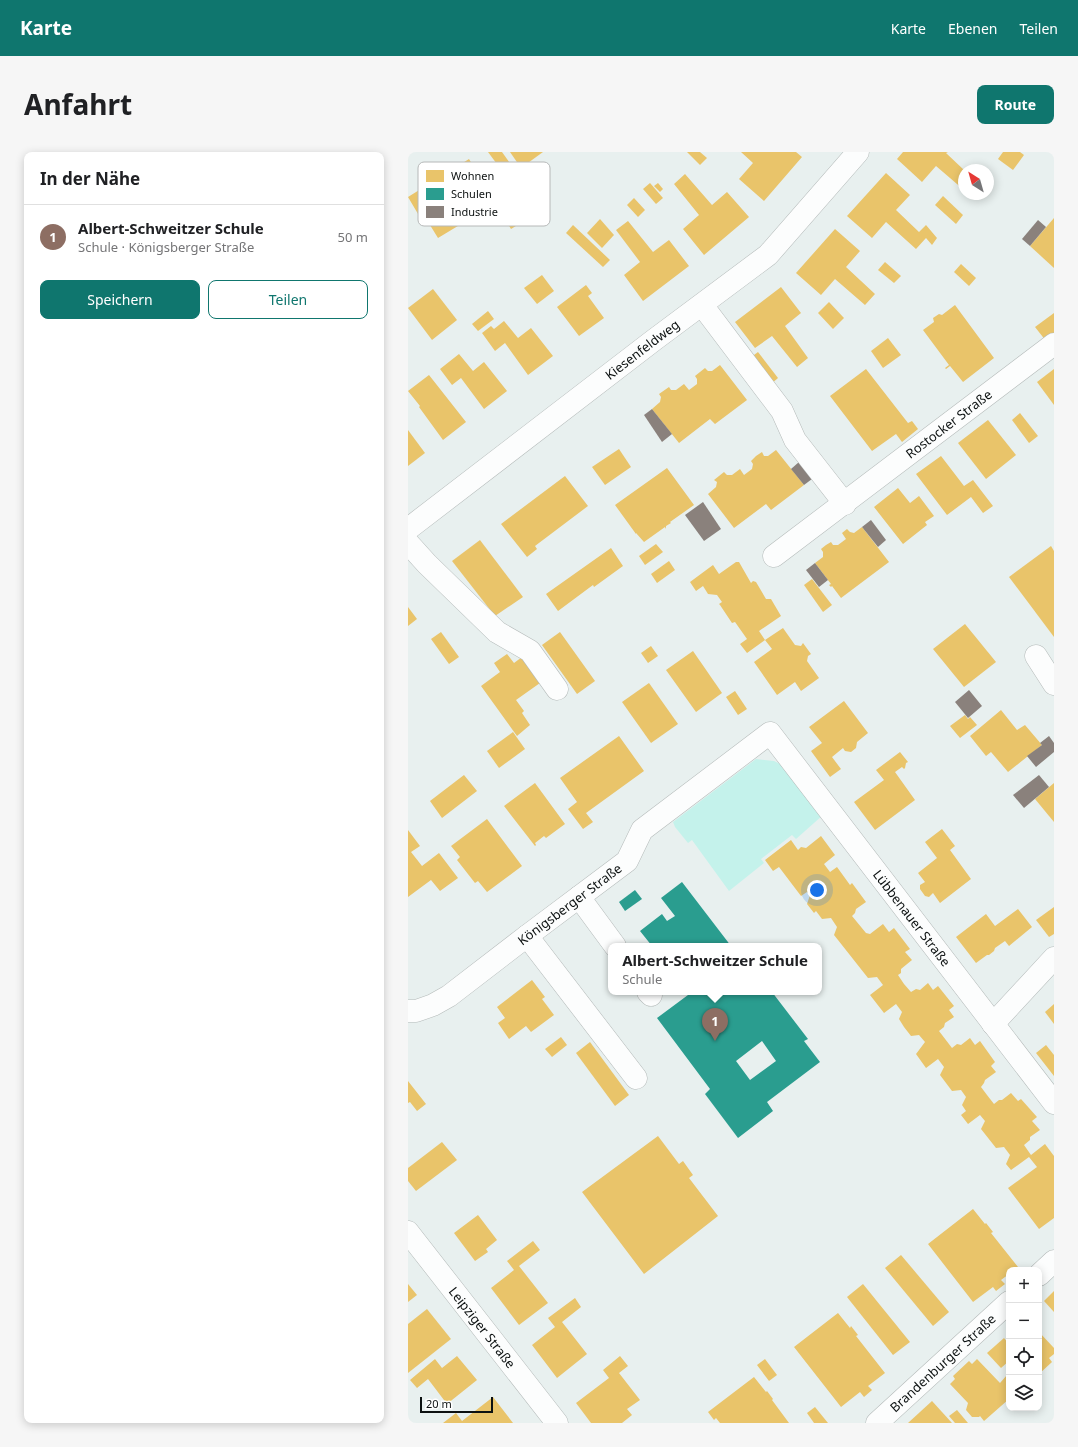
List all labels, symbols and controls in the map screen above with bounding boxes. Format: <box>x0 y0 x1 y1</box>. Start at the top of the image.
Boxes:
text: Karte <box>20 15 72 41</box>
text: Karte <box>891 19 926 38</box>
text: Ebenen <box>948 19 998 38</box>
text: Teilen <box>1020 19 1058 38</box>
text: Anfahrt <box>24 85 132 123</box>
button: Route <box>977 85 1054 124</box>
legend <box>418 162 550 226</box>
north arrow <box>958 164 994 200</box>
text: In der Nähe <box>40 167 140 190</box>
text: Wohnen <box>451 168 494 183</box>
text: Schulen <box>451 186 492 201</box>
text: Industrie <box>451 204 498 219</box>
text: Albert-Schweitzer Schule <box>78 218 264 238</box>
text: 1 <box>49 228 57 246</box>
text: 50 m <box>338 228 368 246</box>
text: Schule · Königsberger Straße <box>78 238 254 256</box>
button: Speichern <box>40 280 200 319</box>
button: Teilen <box>208 280 368 319</box>
street label: Kiesenfeldweg <box>601 315 683 384</box>
street label: Rostocker Straße <box>902 385 995 462</box>
street label: Königsberger Straße <box>514 859 625 949</box>
street label: Lübbenauer Straße <box>869 866 955 970</box>
your location <box>807 880 827 900</box>
popup <box>608 943 822 995</box>
text: Albert-Schweitzer Schule <box>622 950 808 970</box>
text: Schule <box>622 970 662 988</box>
pin: 1 <box>702 1008 728 1041</box>
map controls <box>1006 1267 1042 1411</box>
button: + <box>1006 1267 1042 1303</box>
street label: Leipziger Straße <box>445 1283 520 1372</box>
button: − <box>1006 1303 1042 1339</box>
street label: Brandenburger Straße <box>886 1310 999 1416</box>
button: locate <box>1006 1339 1042 1375</box>
button: layers <box>1006 1375 1042 1411</box>
scale bar <box>420 1395 493 1414</box>
text: 20 m <box>426 1396 452 1411</box>

